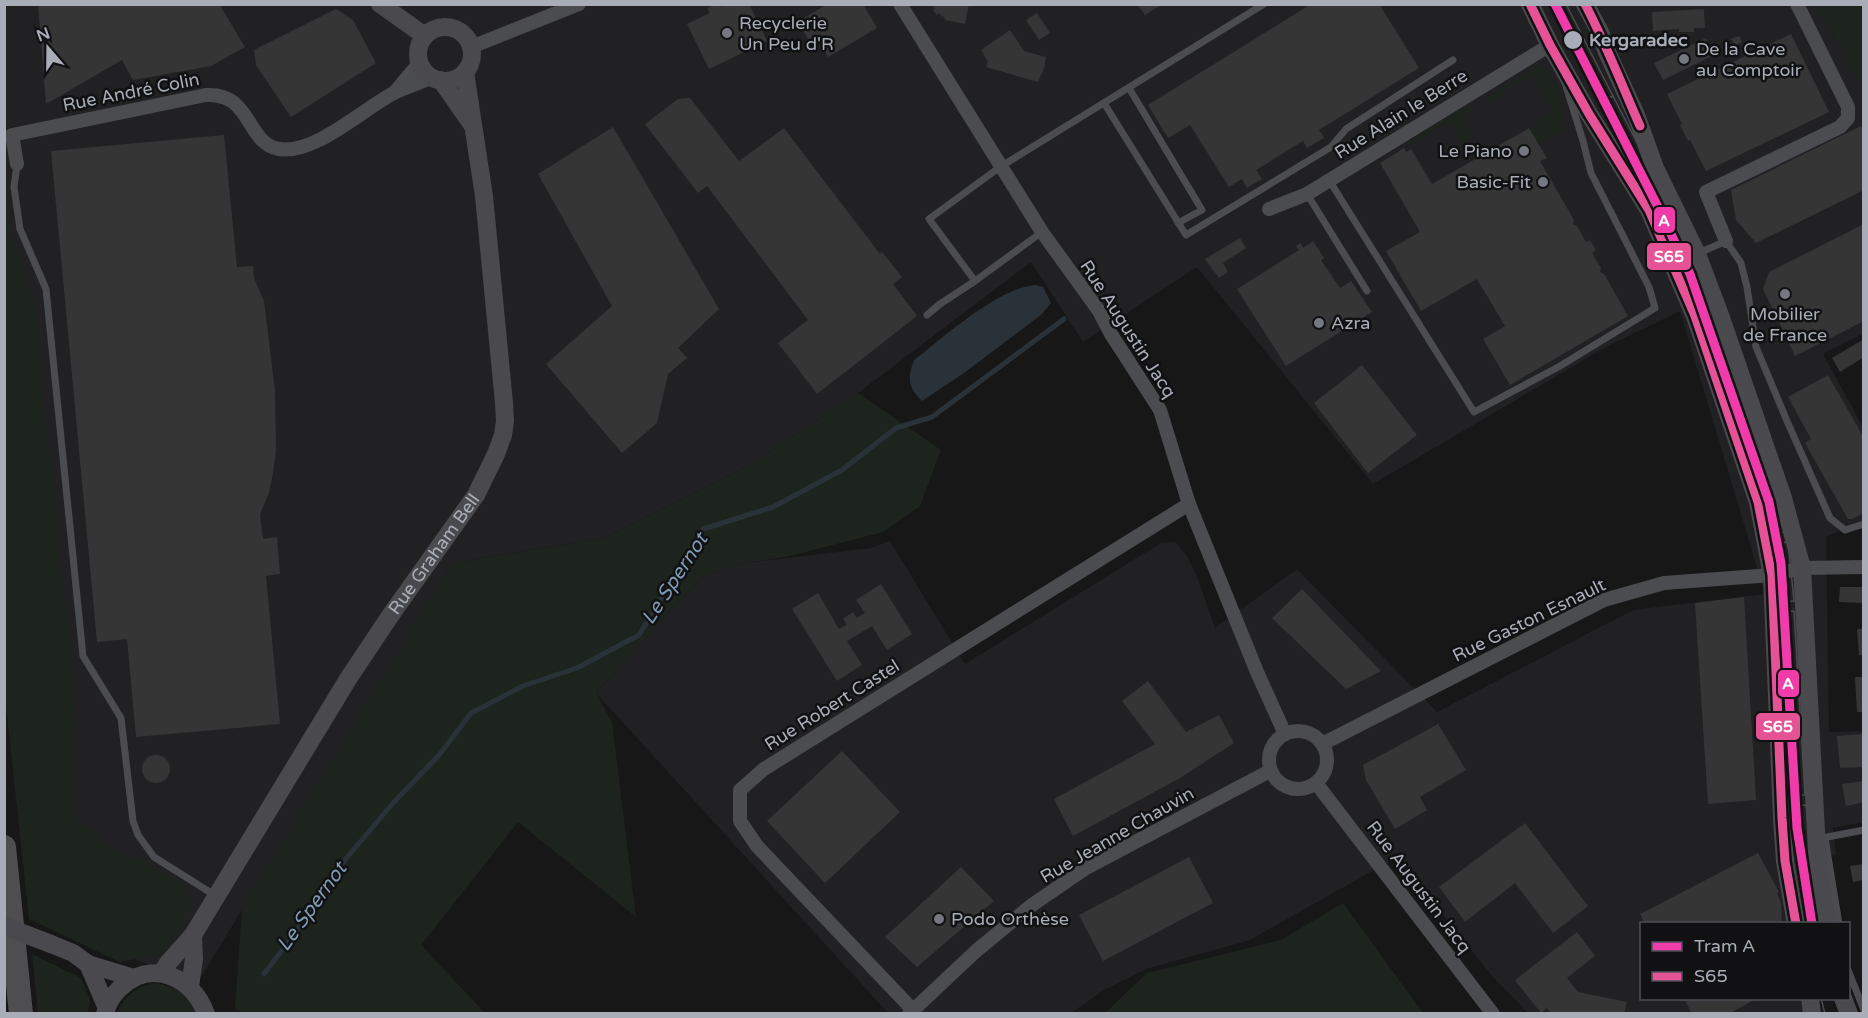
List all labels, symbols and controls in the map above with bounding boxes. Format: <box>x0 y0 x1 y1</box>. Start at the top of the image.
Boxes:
place label: Recyclerie Un Peu d'R <box>739 12 834 55</box>
north arrow <box>18 18 78 78</box>
text: N <box>34 23 53 46</box>
marker: Recyclerie Un Peu d'R <box>720 26 734 40</box>
marker: Kergaradec <box>1562 29 1584 51</box>
place label: Kergaradec <box>1589 29 1688 51</box>
place label: De la Cave au Comptoir <box>1696 38 1802 81</box>
marker: De la Cave au Comptoir <box>1677 52 1691 66</box>
street label: Rue Alain le Berre <box>1331 64 1471 164</box>
street label: Rue André Colin <box>61 68 201 116</box>
place label: Le Piano <box>1438 140 1512 162</box>
marker: Le Piano <box>1517 144 1531 158</box>
place label: Basic-Fit <box>1456 171 1531 193</box>
marker: Basic-Fit <box>1536 175 1550 189</box>
line badge: A <box>1653 206 1676 234</box>
text: A <box>1658 211 1670 231</box>
line badge: S65 <box>1646 242 1692 271</box>
text: S65 <box>1654 247 1684 267</box>
street label: Rue Augustin Jacq <box>1075 256 1181 402</box>
marker: Mobilier de France <box>1778 287 1792 301</box>
place label: Mobilier de France <box>1743 303 1827 346</box>
place label: Azra <box>1331 312 1370 334</box>
marker: Azra <box>1312 316 1326 330</box>
street label: Rue Graham Bell <box>383 489 484 619</box>
water label: Le Spernot <box>637 527 715 629</box>
street label: Rue Gaston Esnault <box>1449 573 1609 667</box>
street label: Rue Robert Castel <box>760 655 904 755</box>
line badge: A <box>1777 669 1800 698</box>
text: A <box>1782 674 1794 694</box>
line badge: S65 <box>1755 712 1801 741</box>
text: S65 <box>1763 717 1793 737</box>
street label: Rue Jeanne Chauvin <box>1036 782 1198 888</box>
street label: Rue Augustin Jacq <box>1362 816 1476 958</box>
water label: Le Spernot <box>272 856 354 956</box>
place label: Podo Orthèse <box>951 908 1069 930</box>
marker: Podo Orthèse <box>932 912 946 926</box>
legend <box>1640 922 1850 1000</box>
text: Tram A <box>1694 935 1756 957</box>
text: S65 <box>1694 965 1728 987</box>

